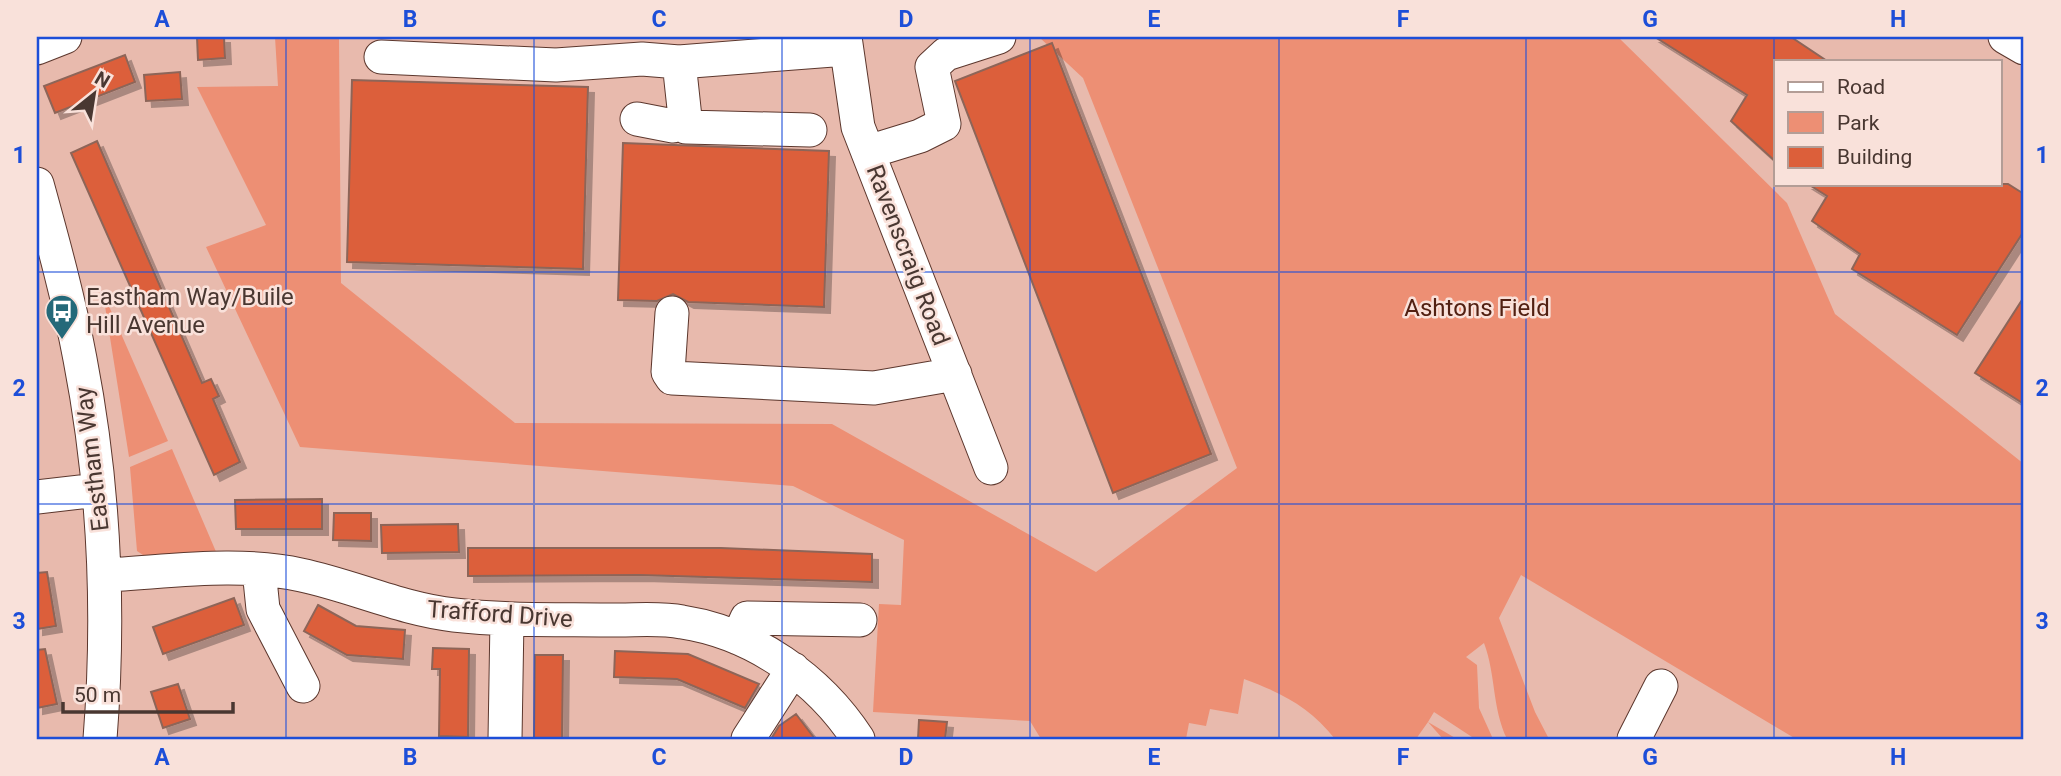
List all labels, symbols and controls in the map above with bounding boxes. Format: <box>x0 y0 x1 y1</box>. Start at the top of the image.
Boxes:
text: A <box>154 6 170 33</box>
text: B <box>403 6 417 33</box>
text: C <box>651 6 667 33</box>
text: D <box>899 6 913 33</box>
text: E <box>1148 6 1161 33</box>
text: F <box>1397 6 1410 33</box>
text: G <box>1642 6 1658 33</box>
text: H <box>1890 6 1906 33</box>
north arrow <box>60 60 130 130</box>
legend <box>1774 60 2002 186</box>
text: N <box>91 66 114 93</box>
text: Road <box>1837 75 1885 99</box>
text: Park <box>1837 111 1880 135</box>
text: 1 <box>12 142 26 169</box>
text: 1 <box>2035 142 2049 169</box>
text: Building <box>1837 145 1912 169</box>
street label: Ravenscraig Road <box>861 161 955 349</box>
place label: Eastham Way/Buile Hill Avenue <box>86 283 294 339</box>
bus stop icon: Eastham Way/Buile Hill Avenue <box>43 292 81 341</box>
park label: Ashtons Field <box>1404 294 1550 322</box>
text: 2 <box>12 375 26 402</box>
text: 2 <box>2035 375 2049 402</box>
street label: Eastham Way <box>69 385 115 533</box>
street label: Trafford Drive <box>426 595 574 633</box>
text: 3 <box>12 608 26 635</box>
text: 3 <box>2035 608 2049 635</box>
scale bar <box>63 671 233 715</box>
text: 50 m <box>74 683 121 707</box>
text: A <box>154 744 170 771</box>
text: B <box>403 744 417 771</box>
text: C <box>651 744 667 771</box>
text: D <box>899 744 913 771</box>
text: E <box>1148 744 1161 771</box>
text: F <box>1397 744 1410 771</box>
text: G <box>1642 744 1658 771</box>
text: H <box>1890 744 1906 771</box>

